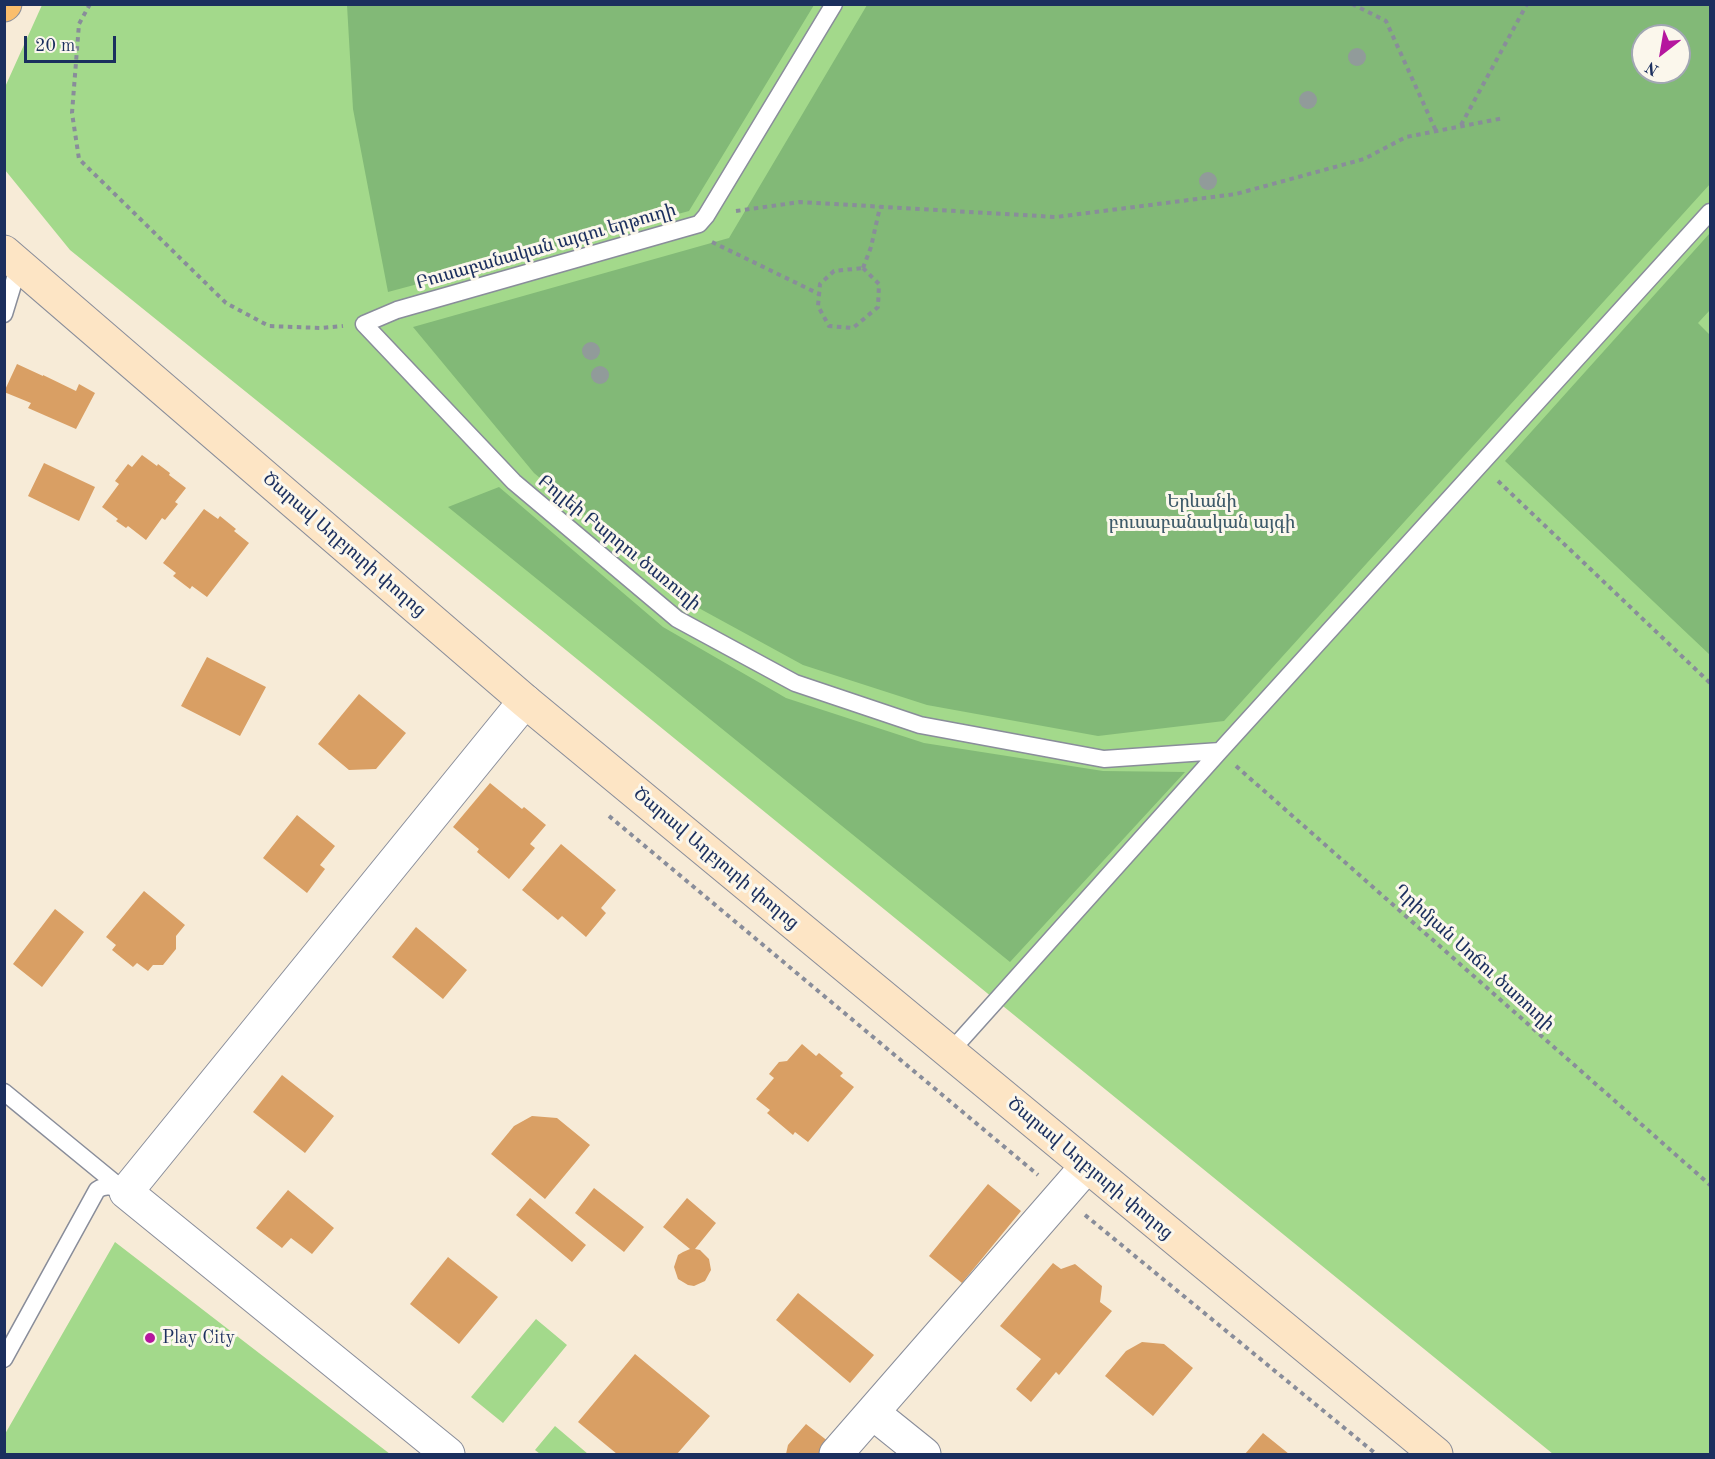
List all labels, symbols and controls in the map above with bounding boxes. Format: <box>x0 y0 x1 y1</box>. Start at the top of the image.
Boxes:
scale bar <box>27 24 118 62</box>
north arrow <box>1631 24 1691 84</box>
text: 20 m <box>35 37 75 55</box>
text: N <box>1643 58 1662 78</box>
street label: Բուսաբանական այգու երթուղի <box>414 200 678 294</box>
street label: Ծարավ Աղբյուրի փողոց <box>258 468 430 622</box>
street label: Բոլլեի Բարդու ծառուղի <box>533 471 705 615</box>
park label: Երևանի բուսաբանական այգի <box>1109 491 1295 534</box>
street label: Ծարավ Աղբյուրի փողոց <box>629 783 803 935</box>
street label: Ղրիմյան Սոճու ծառուղի <box>1389 880 1559 1036</box>
street label: Ծարավ Աղբյուրի փողոց <box>1003 1093 1177 1245</box>
place label: Play City <box>162 1327 235 1349</box>
marker: Play City <box>143 1331 157 1345</box>

